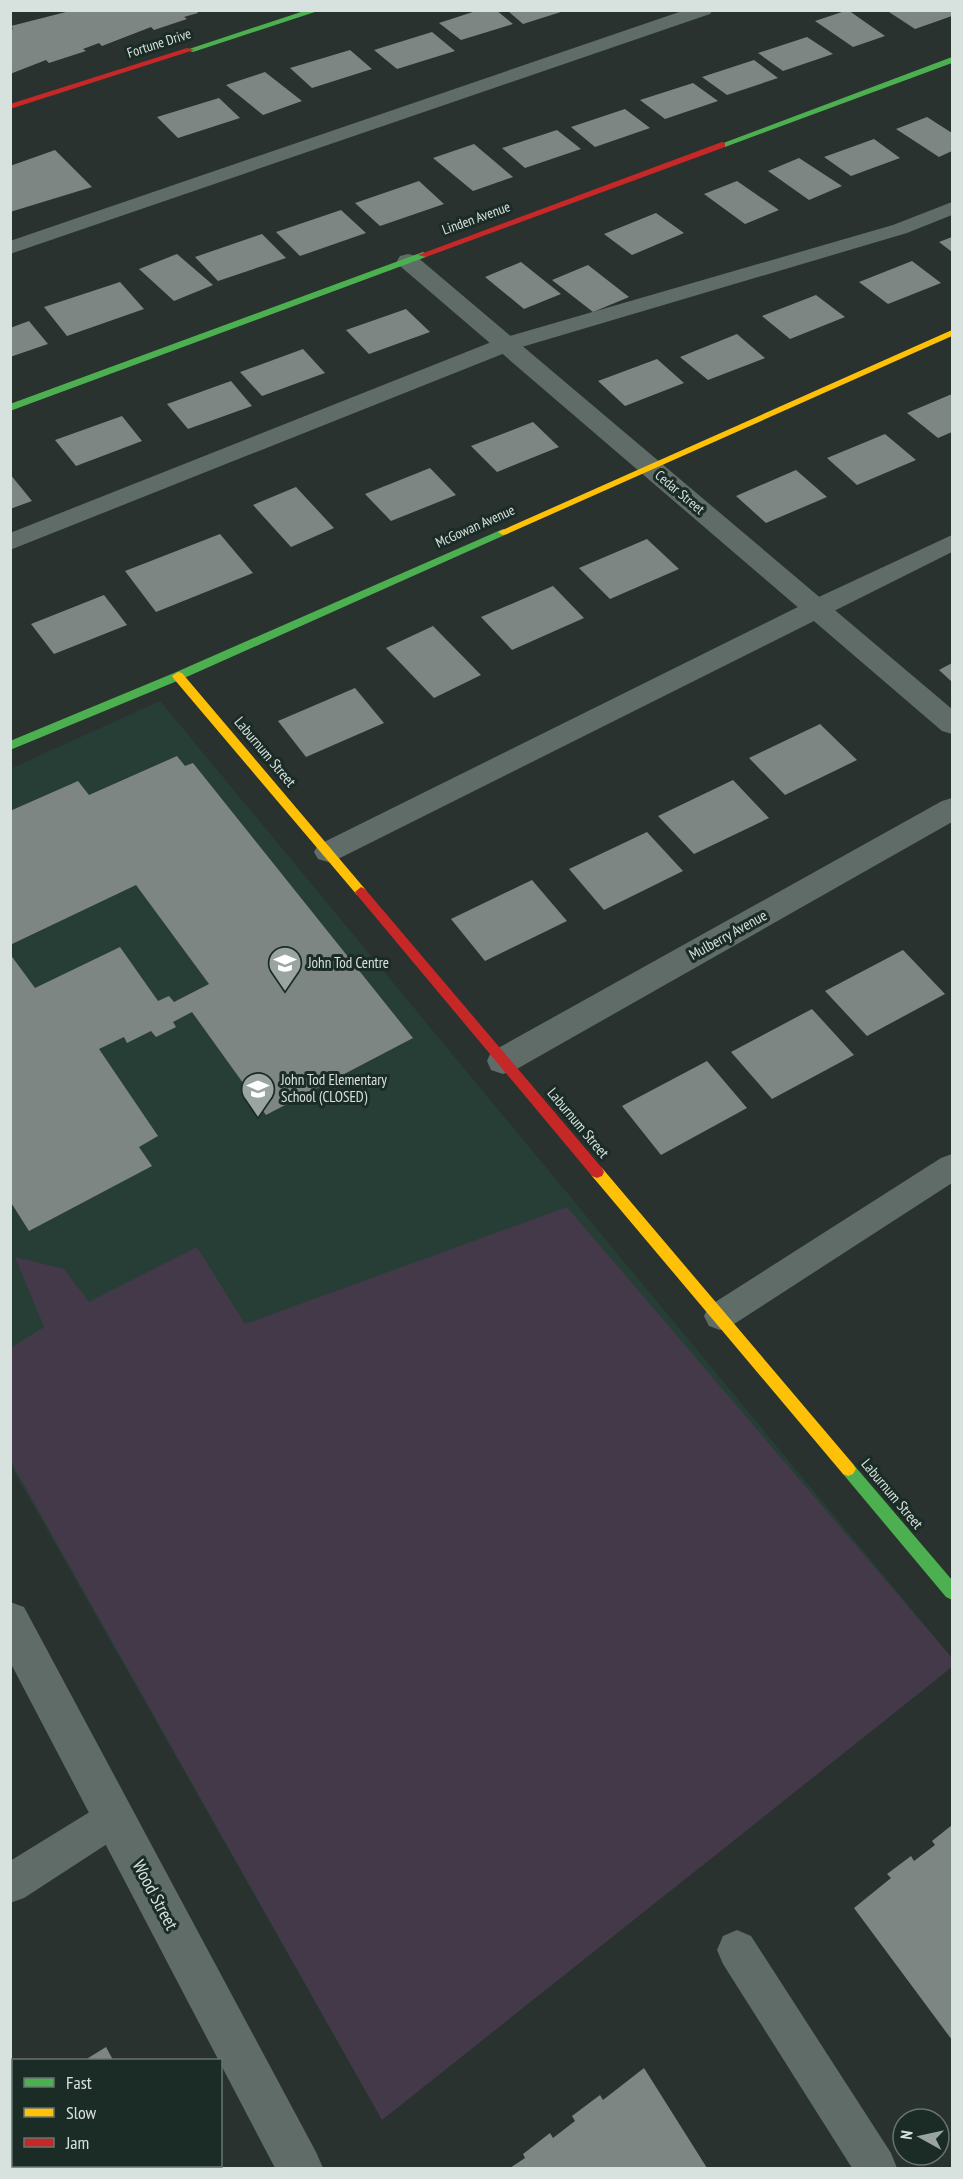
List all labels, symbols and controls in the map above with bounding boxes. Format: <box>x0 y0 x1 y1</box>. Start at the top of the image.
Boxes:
street label: Fortune Drive <box>125 24 193 62</box>
street label: Linden Avenue <box>440 197 513 239</box>
street label: Cedar Street <box>652 466 709 518</box>
street label: McGowan Avenue <box>433 500 518 551</box>
street label: Laburnum Street <box>230 713 300 791</box>
street label: Mulberry Avenue <box>685 905 770 964</box>
school or university icon: John Tod Centre <box>267 945 303 992</box>
place label: John Tod Centre <box>307 953 389 972</box>
place label: John Tod Elementary School (CLOSED) <box>280 1070 387 1106</box>
school or university icon: John Tod Elementary School (CLOSED) <box>240 1071 276 1118</box>
street label: Laburnum Street <box>543 1084 613 1162</box>
street label: Laburnum Street <box>857 1455 927 1533</box>
street label: Wood Street <box>127 1856 183 1934</box>
legend <box>12 2059 222 2167</box>
text: Fast <box>66 2071 92 2094</box>
text: Slow <box>66 2101 97 2124</box>
north arrow <box>891 2107 951 2167</box>
text: N <box>896 2129 917 2141</box>
text: Jam <box>65 2131 89 2154</box>

